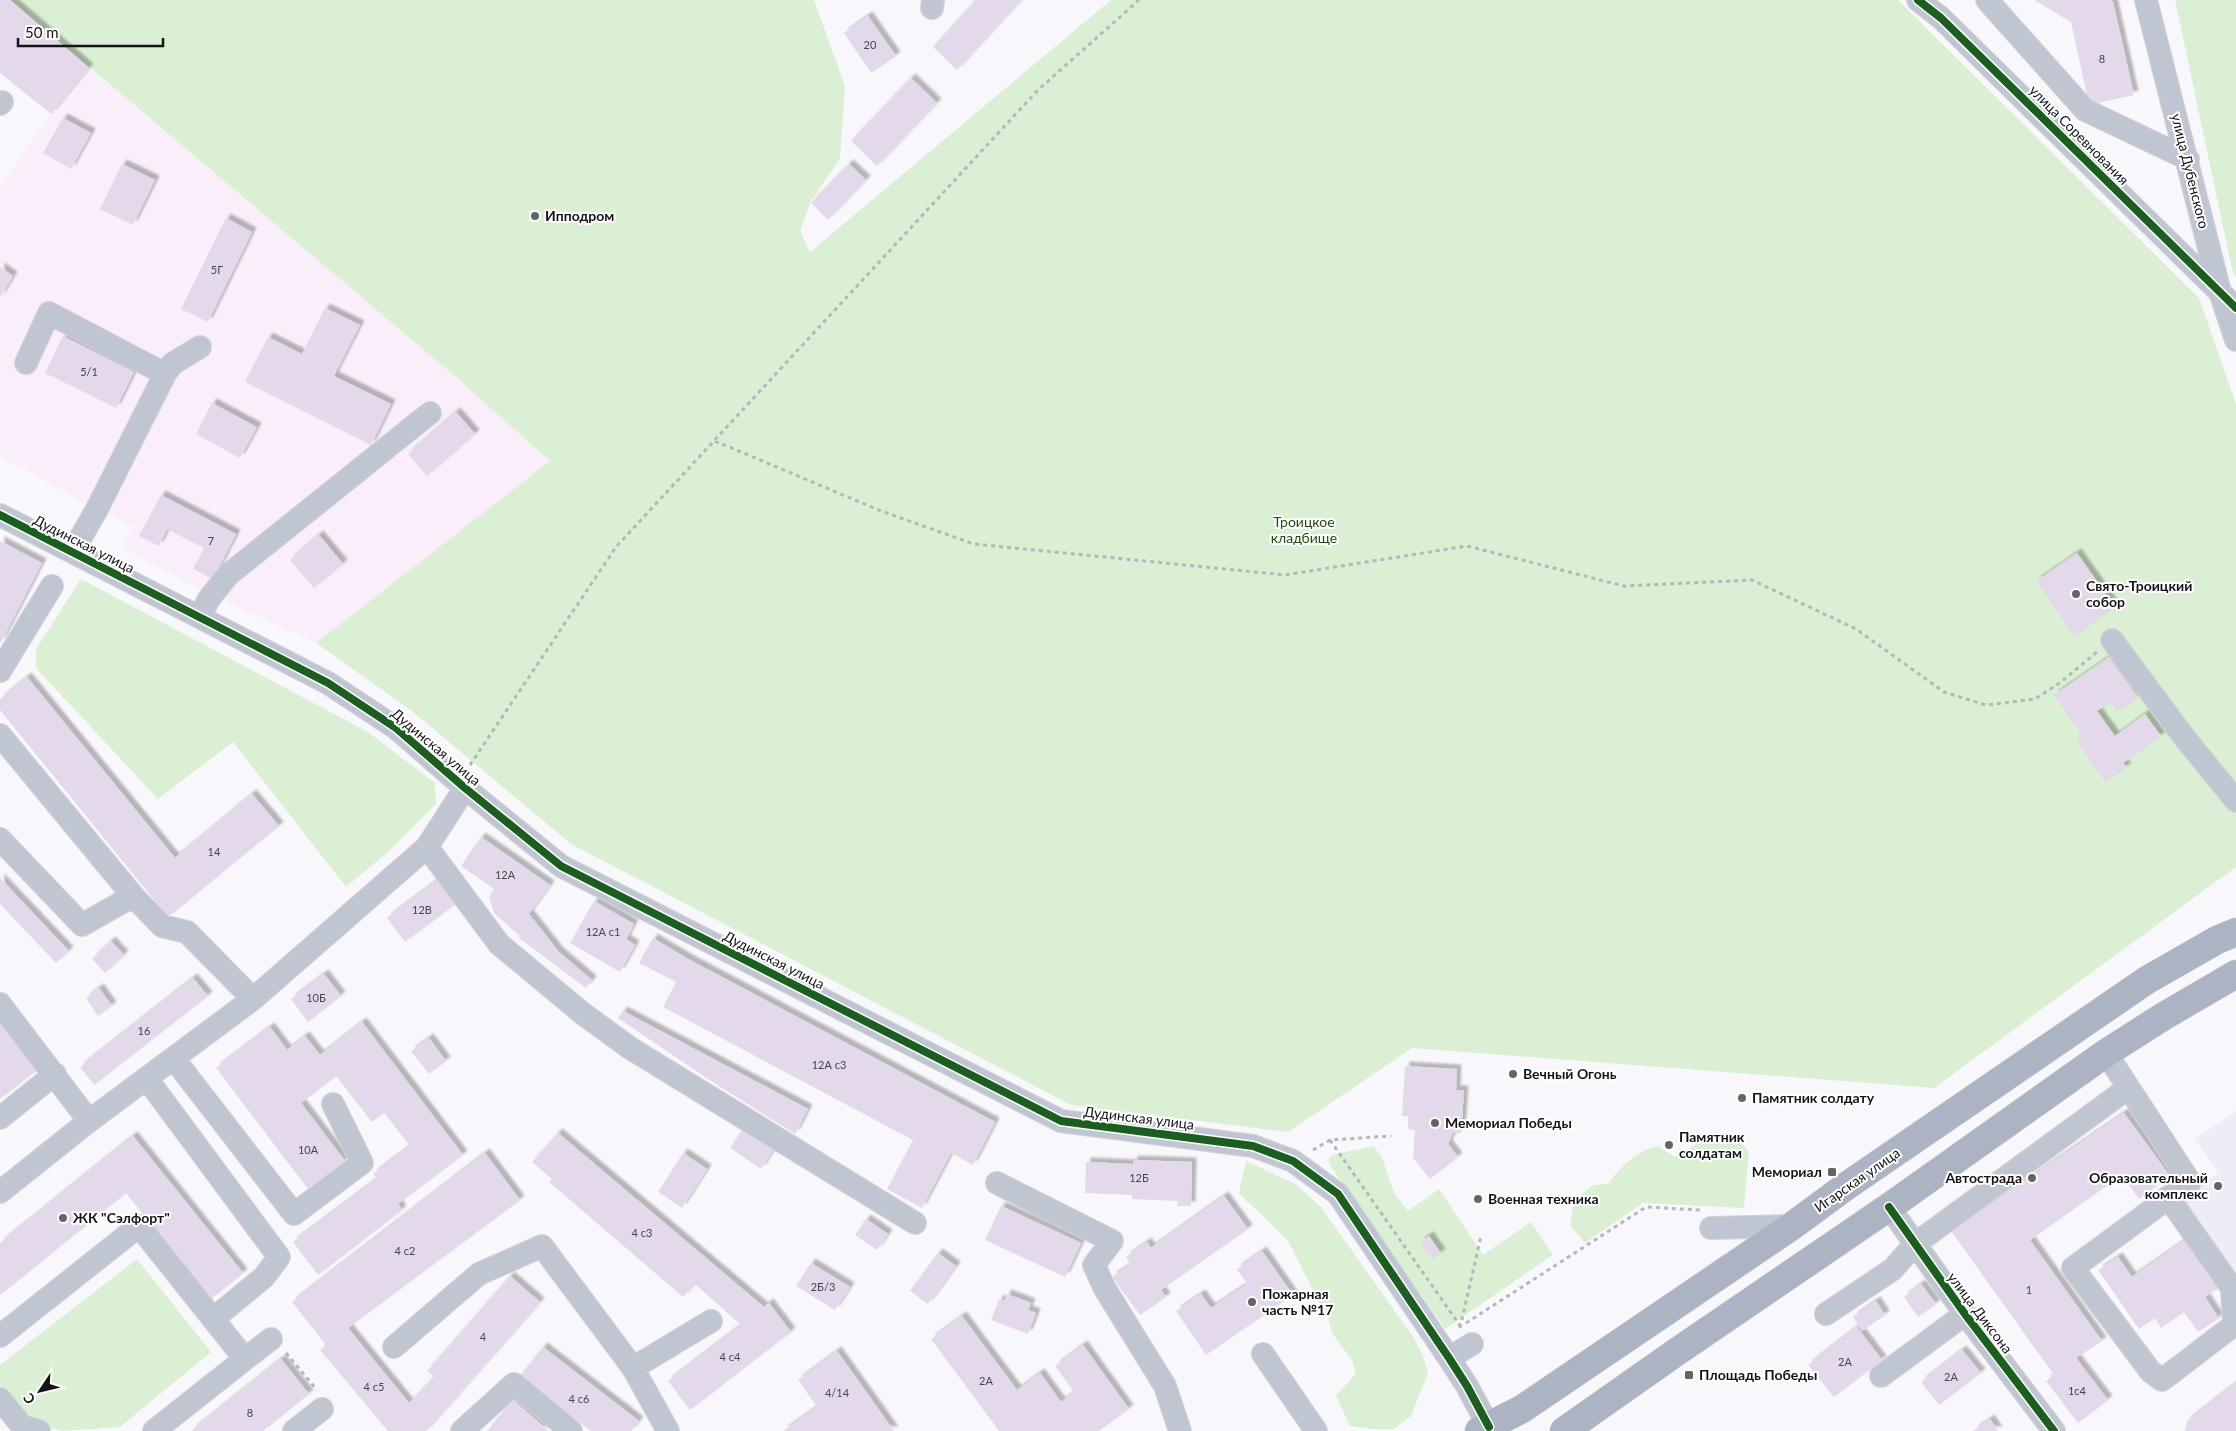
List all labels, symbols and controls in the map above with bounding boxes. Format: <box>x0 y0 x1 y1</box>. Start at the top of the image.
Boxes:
scale bar <box>18 15 162 47</box>
text: 50 m <box>25 23 59 41</box>
house number: 20 <box>864 38 877 51</box>
house number: 8 <box>2099 52 2105 65</box>
street label: улица Соревнования <box>2026 81 2133 188</box>
street label: улица Дубенского <box>2168 112 2213 230</box>
place label: Ипподром <box>545 207 614 224</box>
marker: Ипподром <box>529 210 541 222</box>
house number: 5Г <box>211 263 223 276</box>
house number: 5/1 <box>80 365 98 378</box>
street label: Дудинская улица <box>31 511 138 576</box>
park label: Троицкое кладбище <box>1271 513 1337 546</box>
house number: 7 <box>208 534 214 547</box>
place label: Свято-Троицкий собор <box>2086 577 2192 610</box>
marker: Свято-Троицкий собор <box>2070 588 2082 600</box>
street label: Дудинская улица <box>388 704 484 789</box>
house number: 14 <box>208 845 221 858</box>
house number: 12А <box>495 868 516 881</box>
house number: 12В <box>412 903 432 916</box>
house number: 12А с1 <box>586 925 620 938</box>
street label: Дудинская улица <box>721 927 828 992</box>
house number: 10Б <box>306 991 326 1004</box>
house number: 16 <box>138 1024 150 1037</box>
house number: 12А с3 <box>812 1058 846 1071</box>
place label: Вечный Огонь <box>1523 1065 1617 1082</box>
marker: Вечный Огонь <box>1507 1068 1519 1080</box>
place label: Памятник солдату <box>1752 1089 1875 1106</box>
marker: Памятник солдату <box>1736 1092 1748 1104</box>
street label: Дудинская улица <box>1083 1102 1195 1133</box>
place label: Мемориал Победы <box>1445 1114 1572 1131</box>
marker: Мемориал Победы <box>1429 1117 1441 1129</box>
place label: Памятник солдатам <box>1679 1128 1745 1161</box>
marker: Памятник солдатам <box>1663 1139 1675 1151</box>
house number: 10А <box>298 1143 319 1156</box>
street label: Игарская улица <box>1811 1144 1903 1215</box>
place label: Мемориал <box>1752 1163 1822 1180</box>
marker: Мемориал <box>1826 1166 1838 1178</box>
place label: Автострада <box>1944 1169 2022 1186</box>
place label: Образовательный комплекс <box>2089 1169 2208 1202</box>
house number: 12Б <box>1129 1171 1149 1184</box>
marker: Автострада <box>2026 1172 2038 1184</box>
marker: Образовательный комплекс <box>2212 1180 2224 1192</box>
place label: Военная техника <box>1488 1190 1599 1207</box>
marker: Военная техника <box>1472 1193 1484 1205</box>
place label: ЖК "Сэлфорт" <box>73 1209 170 1226</box>
marker: ЖК "Сэлфорт" <box>57 1212 69 1224</box>
house number: 4 с3 <box>632 1226 652 1239</box>
house number: 4 с2 <box>395 1244 415 1257</box>
street label: улица Диксона <box>1944 1269 2016 1357</box>
house number: 2Б/3 <box>811 1280 835 1293</box>
house number: 1 <box>2026 1283 2032 1296</box>
place label: Пожарная часть №17 <box>1262 1285 1333 1318</box>
marker: Пожарная часть №17 <box>1246 1296 1258 1308</box>
house number: 4 <box>480 1330 487 1343</box>
house number: 4 с4 <box>720 1350 741 1363</box>
house number: 2А <box>1838 1355 1852 1368</box>
north arrow <box>15 1366 65 1416</box>
place label: Площадь Победы <box>1699 1366 1817 1383</box>
marker: Площадь Победы <box>1683 1369 1695 1381</box>
house number: 2А <box>1944 1370 1958 1383</box>
house number: 2А <box>979 1374 993 1387</box>
house number: 4 с5 <box>364 1380 384 1393</box>
house number: 1с4 <box>2068 1384 2087 1397</box>
house number: 4/14 <box>825 1386 850 1399</box>
text: С <box>19 1389 39 1407</box>
house number: 4 с6 <box>569 1392 589 1405</box>
house number: 8 <box>247 1406 253 1419</box>

